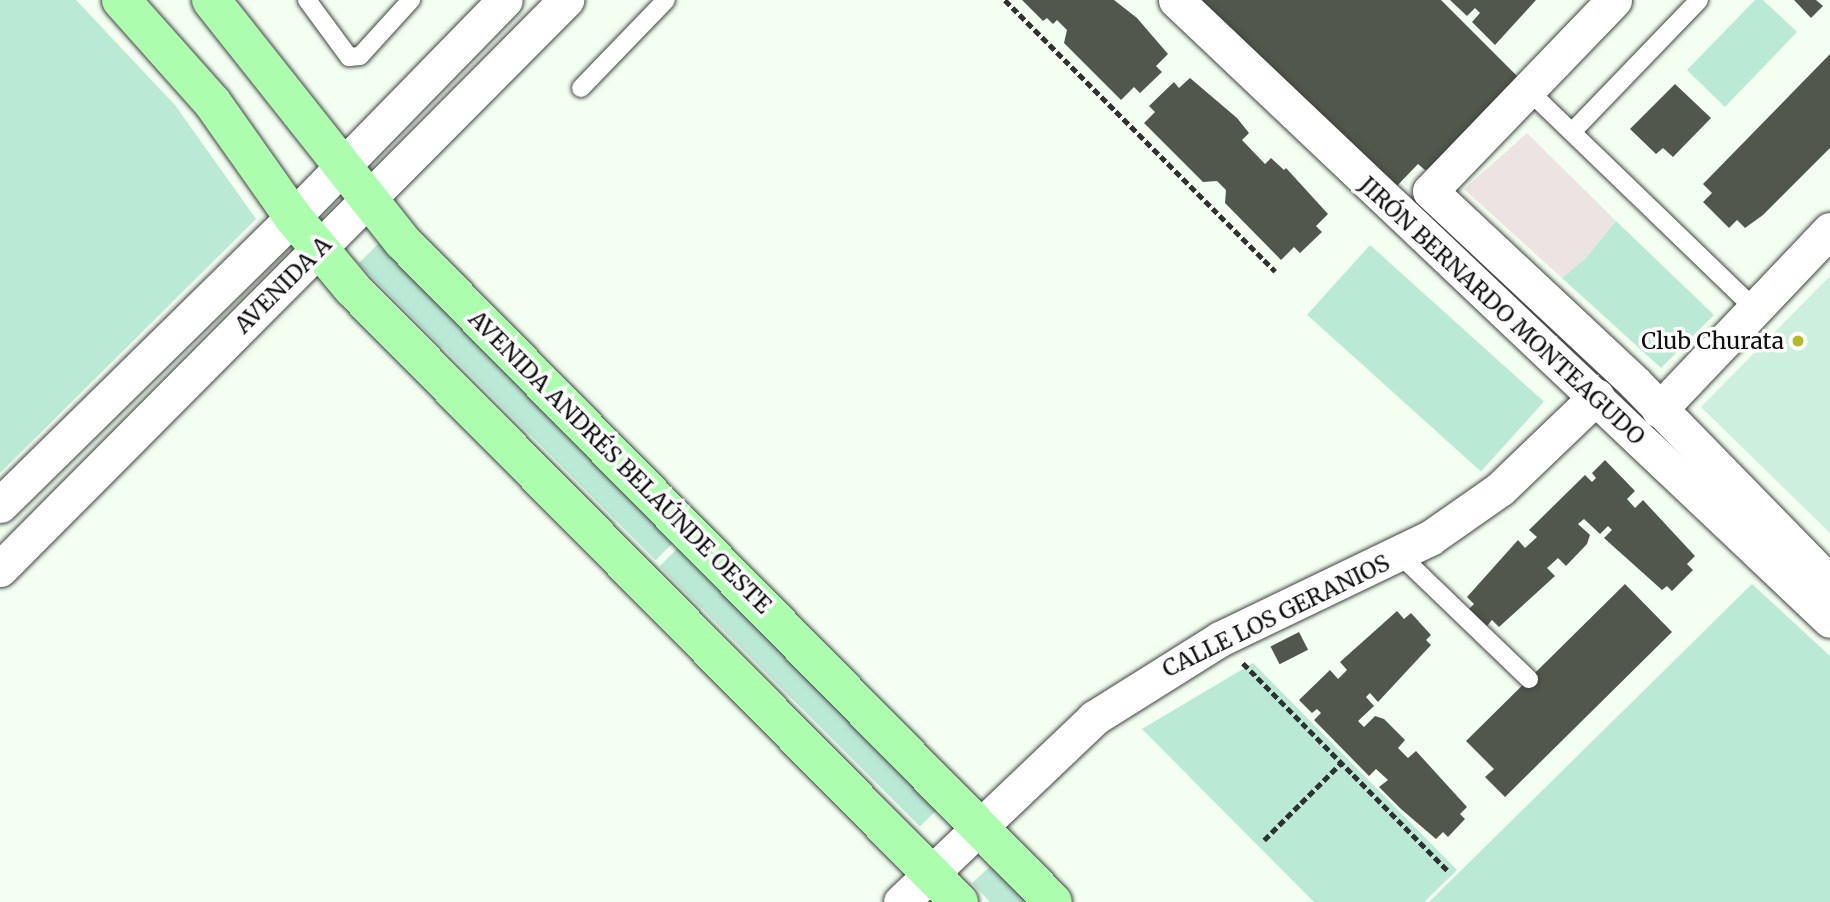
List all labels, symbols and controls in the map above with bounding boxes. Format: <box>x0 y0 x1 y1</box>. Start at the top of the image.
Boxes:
street label: JIRÓN BERNARDO MONTEAGUDO <box>1353 171 1651 451</box>
street label: AVENIDA A <box>229 231 337 339</box>
street label: AVENIDA ANDRÉS BELAÚNDE OESTE <box>463 305 777 619</box>
place label: Club Churata <box>1641 327 1784 355</box>
marker: Club Churata <box>1790 333 1806 349</box>
street label: CALLE LOS GERANIOS <box>1158 549 1394 683</box>

